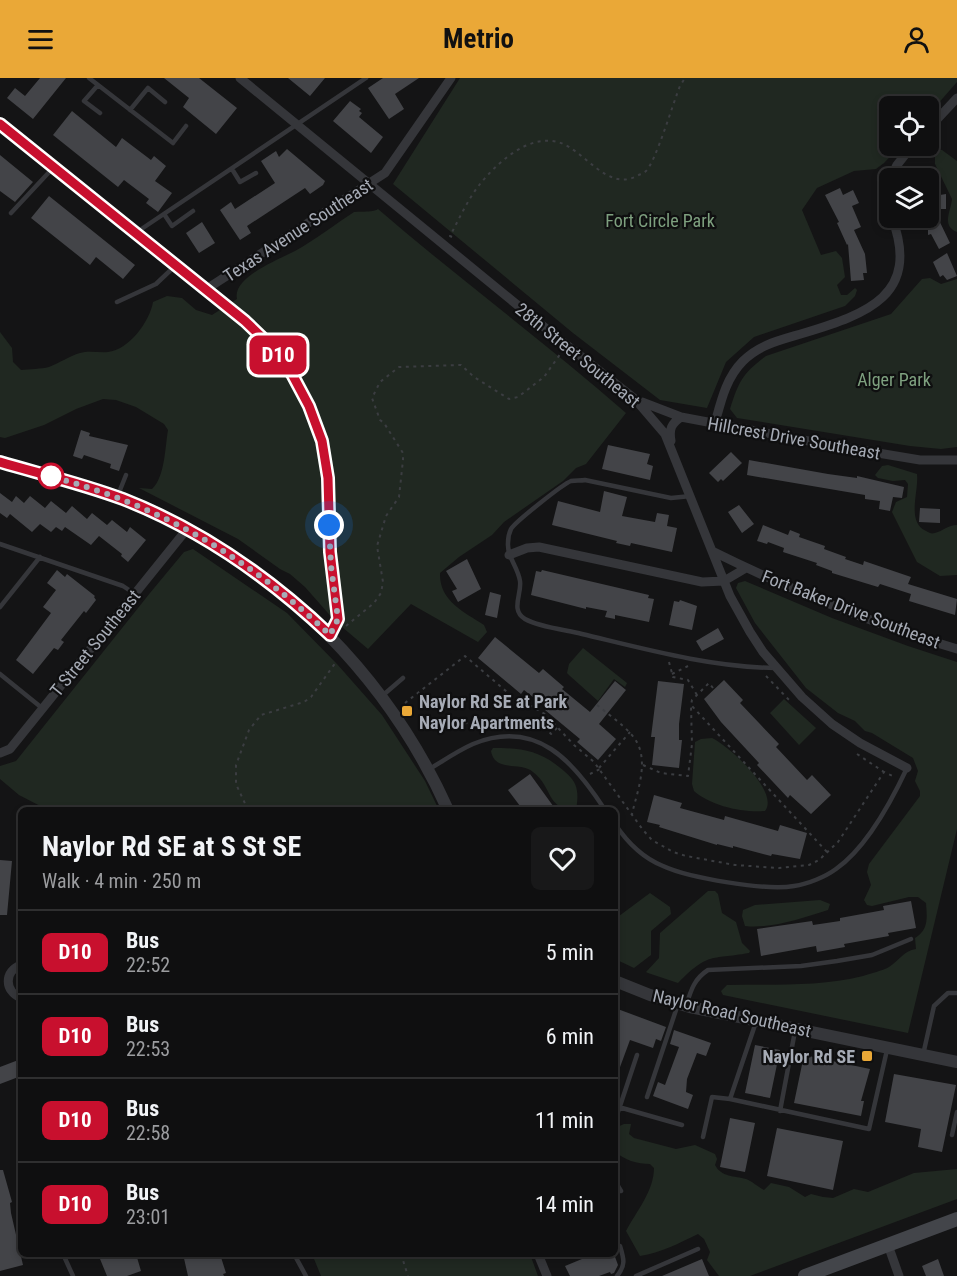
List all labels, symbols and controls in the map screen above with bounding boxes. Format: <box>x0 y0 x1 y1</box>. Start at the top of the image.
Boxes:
icon: menu <box>24 23 57 56</box>
text: Metrio <box>443 23 514 55</box>
icon: person <box>900 23 933 56</box>
map controls <box>879 96 939 228</box>
button: locate <box>879 96 939 156</box>
button: layers <box>879 168 939 228</box>
street label: Texas Avenue Southeast <box>220 174 376 286</box>
park label: Fort Circle Park <box>605 210 715 231</box>
street label: 28th Street Southeast <box>512 298 644 412</box>
line badge: D10 <box>244 336 312 374</box>
text: D10 <box>261 343 295 367</box>
park label: Alger Park <box>857 369 931 390</box>
street label: Hillcrest Drive Southeast <box>706 412 882 464</box>
unlabelled marker <box>38 463 64 489</box>
your location <box>314 510 344 540</box>
street label: Fort Baker Drive Southeast <box>759 565 943 653</box>
street label: T Street Southeast <box>46 585 144 701</box>
place label: Naylor Rd SE at Park Naylor Apartments <box>419 691 567 733</box>
marker: Naylor Rd SE at Park Naylor Apartments <box>400 704 414 718</box>
button: heart <box>531 827 594 890</box>
text: Naylor Rd SE at S St SE <box>42 830 301 863</box>
text: Walk · 4 min · 250 m <box>42 869 201 893</box>
text: Bus <box>126 928 159 953</box>
text: D10 <box>58 940 92 964</box>
text: 5 min <box>546 940 594 965</box>
text: 22:52 <box>126 953 170 977</box>
street label: Naylor Road Southeast <box>651 985 813 1041</box>
text: Bus <box>126 1012 159 1037</box>
text: D10 <box>58 1024 92 1048</box>
text: 6 min <box>546 1024 594 1049</box>
text: 22:53 <box>126 1037 170 1061</box>
place label: Naylor Rd SE <box>762 1046 855 1067</box>
marker: Naylor Rd SE <box>860 1049 874 1063</box>
text: Bus <box>126 1096 159 1121</box>
text: D10 <box>58 1108 92 1132</box>
text: 11 min <box>535 1108 594 1133</box>
text: 22:58 <box>126 1121 170 1145</box>
text: Bus <box>126 1180 159 1205</box>
text: D10 <box>58 1192 92 1216</box>
text: 14 min <box>535 1192 594 1217</box>
text: 23:01 <box>126 1205 170 1229</box>

